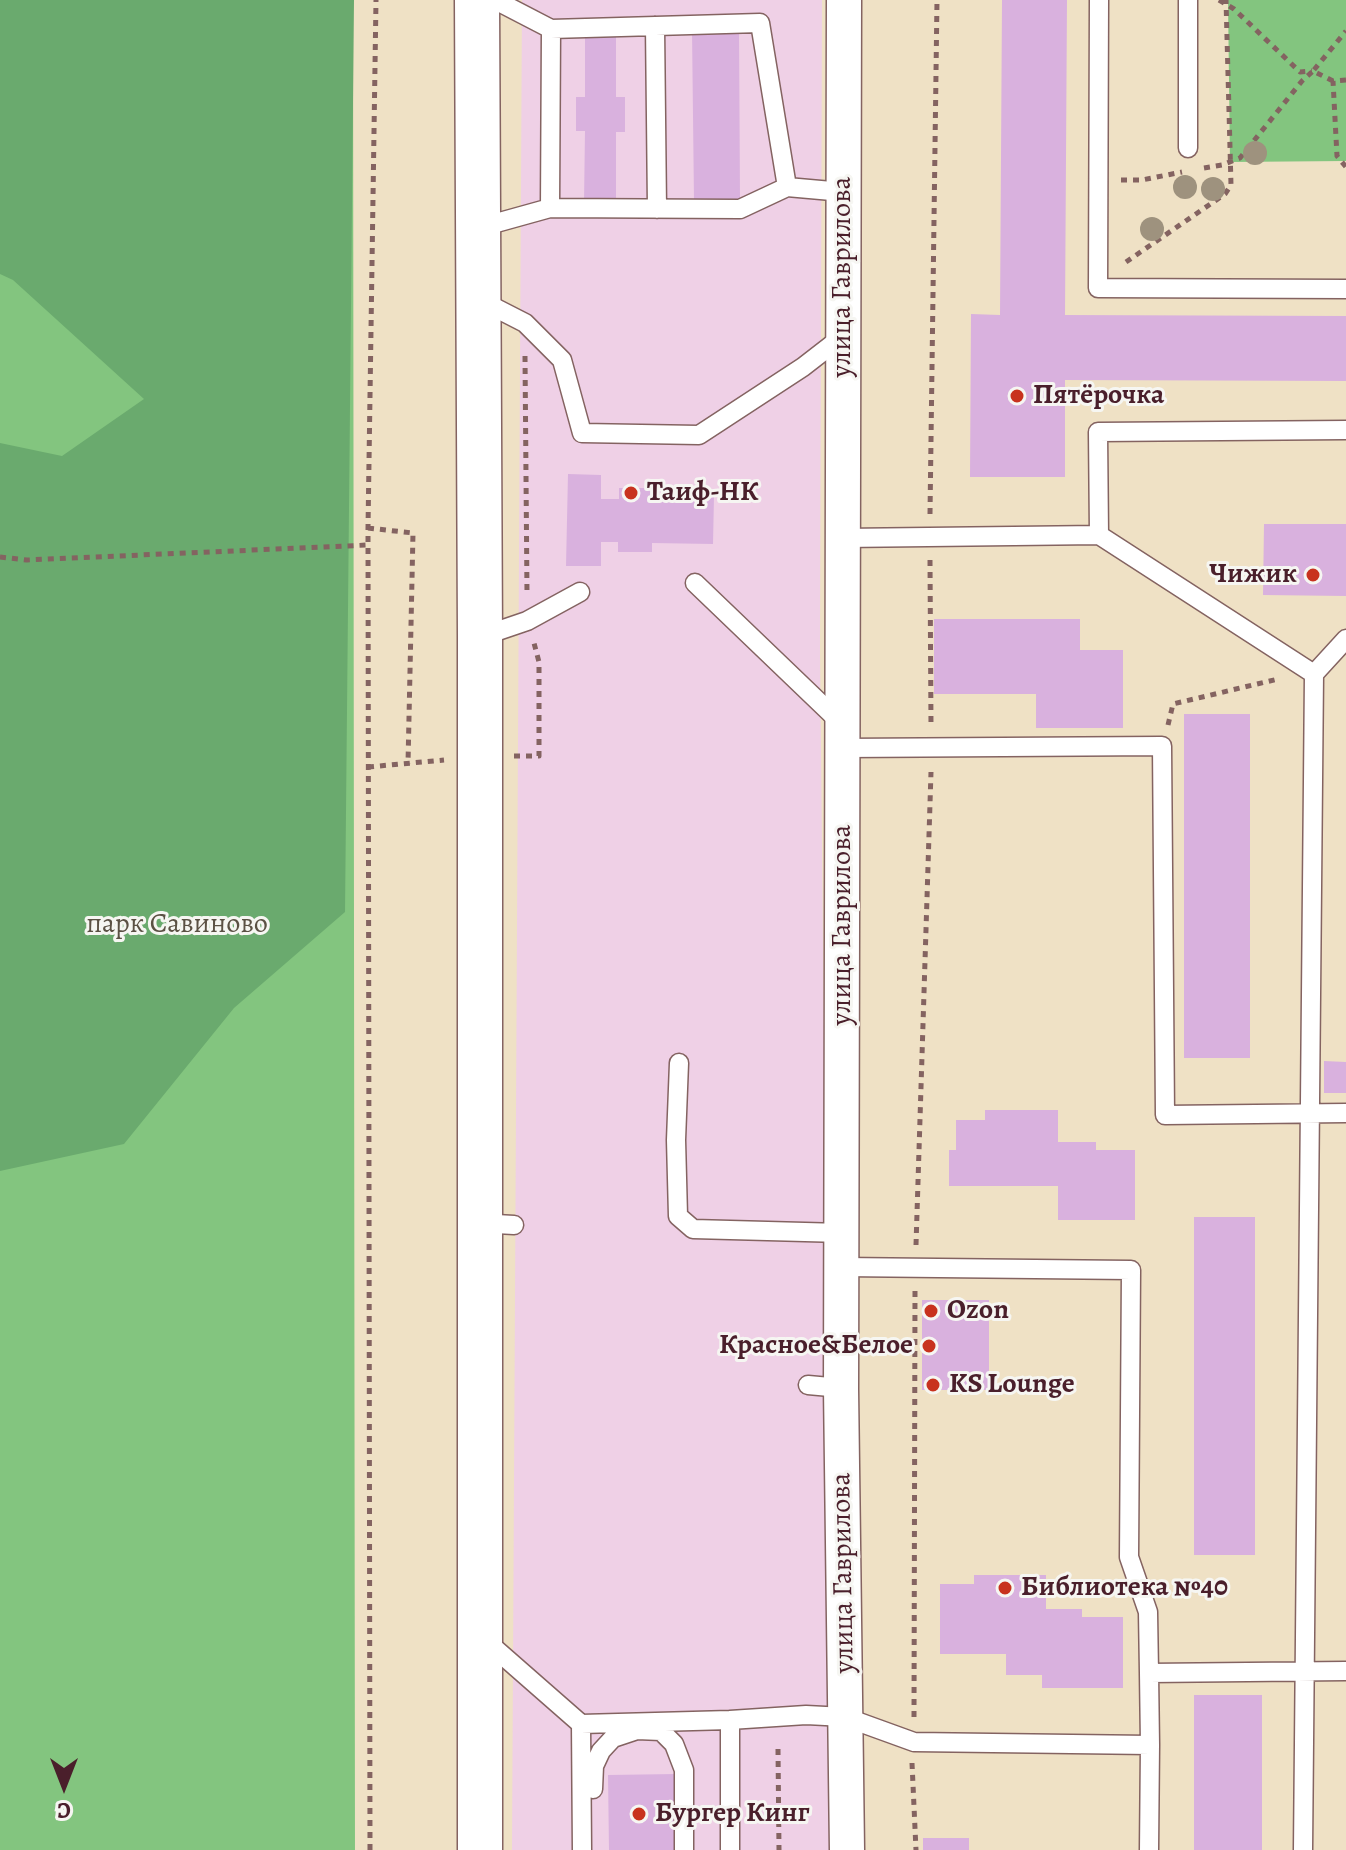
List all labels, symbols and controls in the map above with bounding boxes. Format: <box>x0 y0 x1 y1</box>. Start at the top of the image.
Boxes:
street label: улица Гаврилова <box>826 177 860 377</box>
place label: Пятёрочка <box>1033 379 1164 413</box>
marker: Пятёрочка <box>1008 387 1026 405</box>
place label: Таиф-НК <box>647 476 759 510</box>
marker: Таиф-НК <box>622 484 640 502</box>
place label: Чижик <box>1209 558 1297 592</box>
marker: Чижик <box>1304 566 1322 584</box>
street label: улица Гаврилова <box>826 825 860 1025</box>
park label: парк Савиново <box>86 908 268 942</box>
place label: Ozon <box>947 1294 1009 1328</box>
marker: Ozon <box>922 1302 940 1320</box>
place label: Красное&Белое <box>719 1329 913 1363</box>
marker: Красное&Белое <box>920 1337 938 1355</box>
place label: KS Lounge <box>949 1368 1075 1402</box>
marker: KS Lounge <box>924 1376 942 1394</box>
street label: улица Гаврилова <box>825 1472 863 1674</box>
place label: Библиотека №40 <box>1021 1571 1228 1605</box>
marker: Библиотека №40 <box>996 1579 1014 1597</box>
north arrow <box>24 1746 104 1826</box>
text: С <box>57 1795 71 1825</box>
place label: Бургер Кинг <box>655 1797 810 1831</box>
marker: Бургер Кинг <box>630 1805 648 1823</box>

